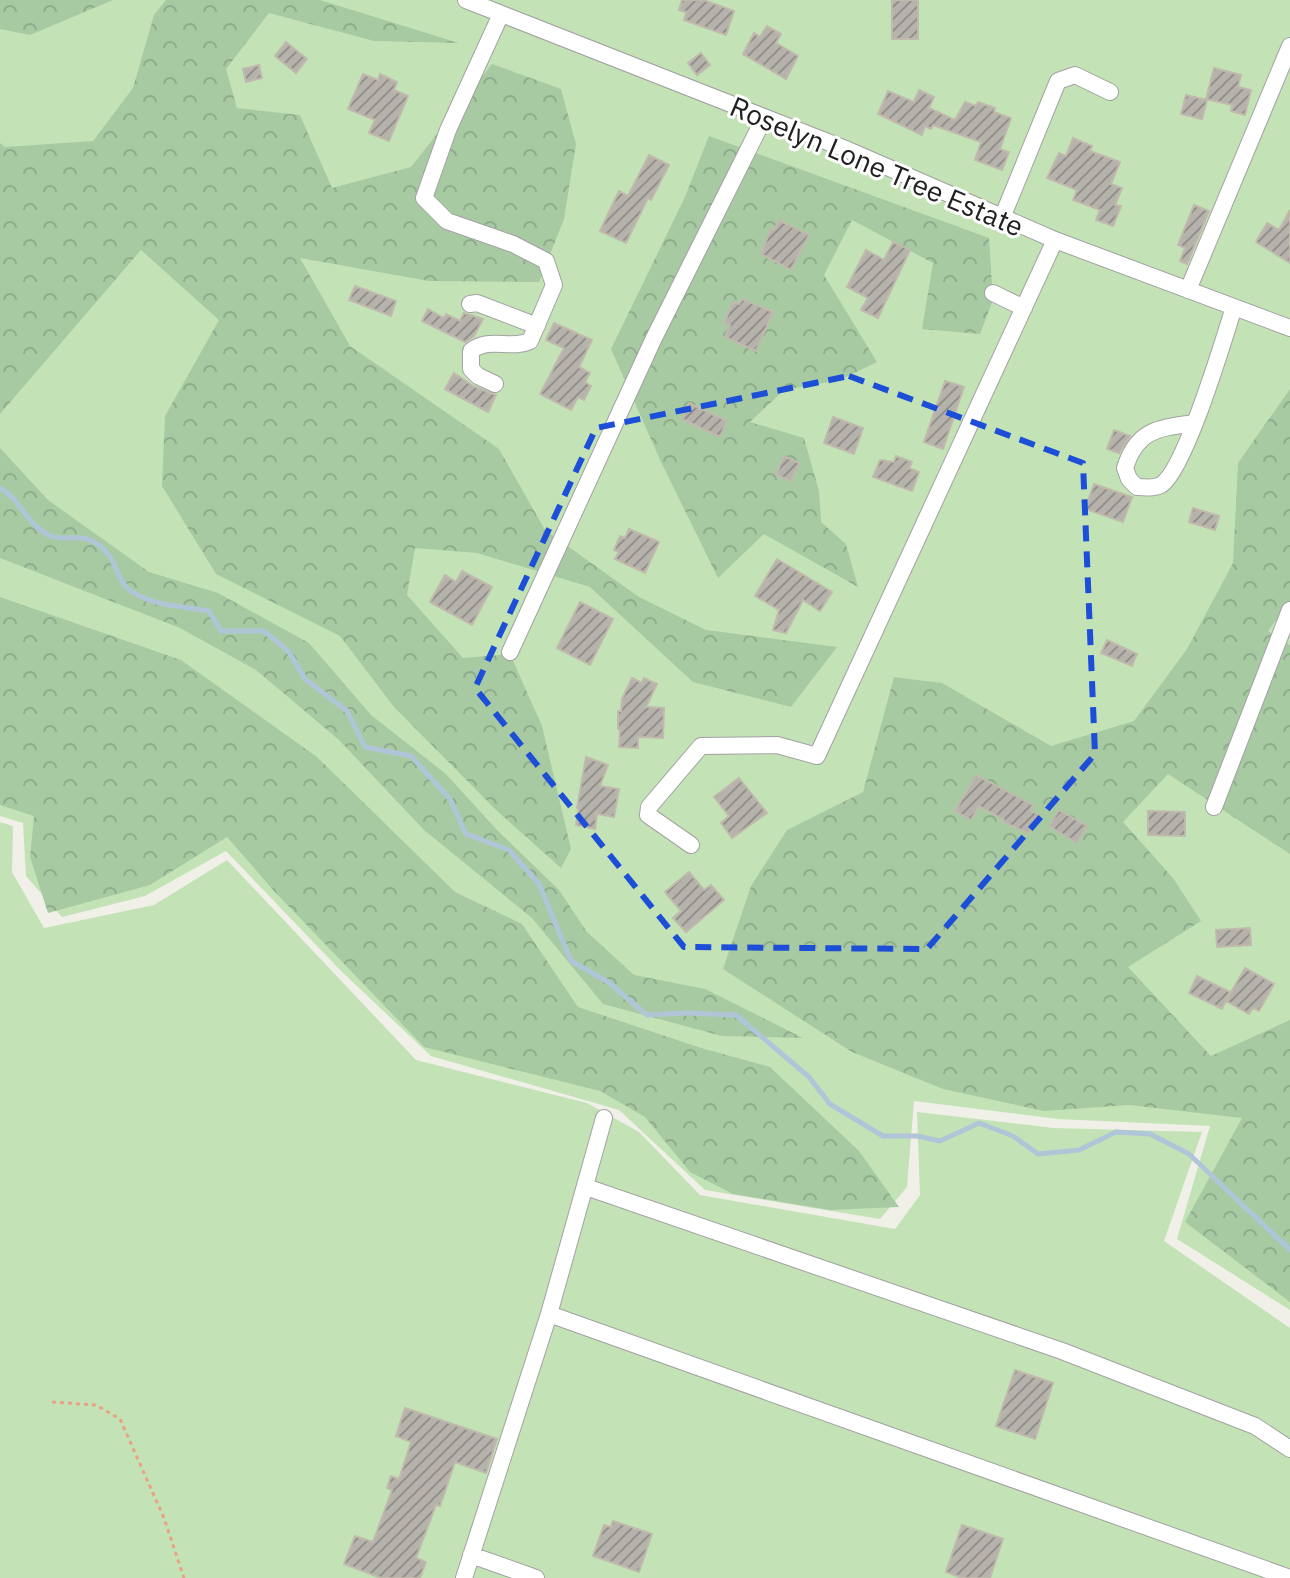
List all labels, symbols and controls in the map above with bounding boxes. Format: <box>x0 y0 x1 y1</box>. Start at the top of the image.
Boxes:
street label: Roselyn Lone Tree Estate <box>725 87 1029 245</box>

